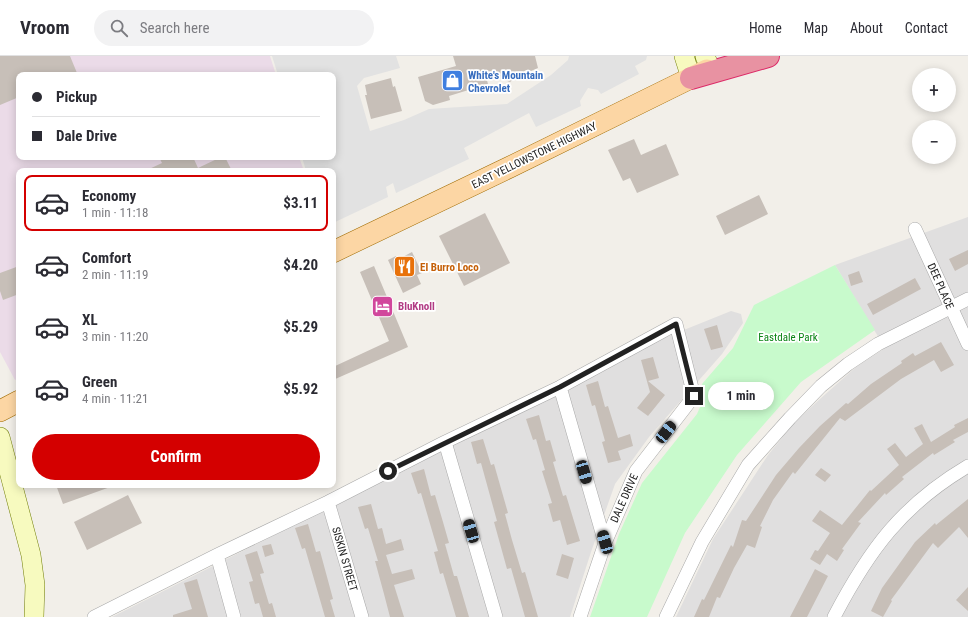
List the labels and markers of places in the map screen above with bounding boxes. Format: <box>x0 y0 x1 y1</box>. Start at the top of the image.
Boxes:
shop icon: White's Mountain Chevrolet <box>440 68 466 94</box>
place label: White's Mountain Chevrolet <box>468 69 543 95</box>
restaurant icon: El Burro Loco <box>392 254 418 280</box>
place label: El Burro Loco <box>420 261 479 274</box>
hotel icon: BluKnoll <box>370 293 396 319</box>
place label: BluKnoll <box>398 300 435 313</box>

